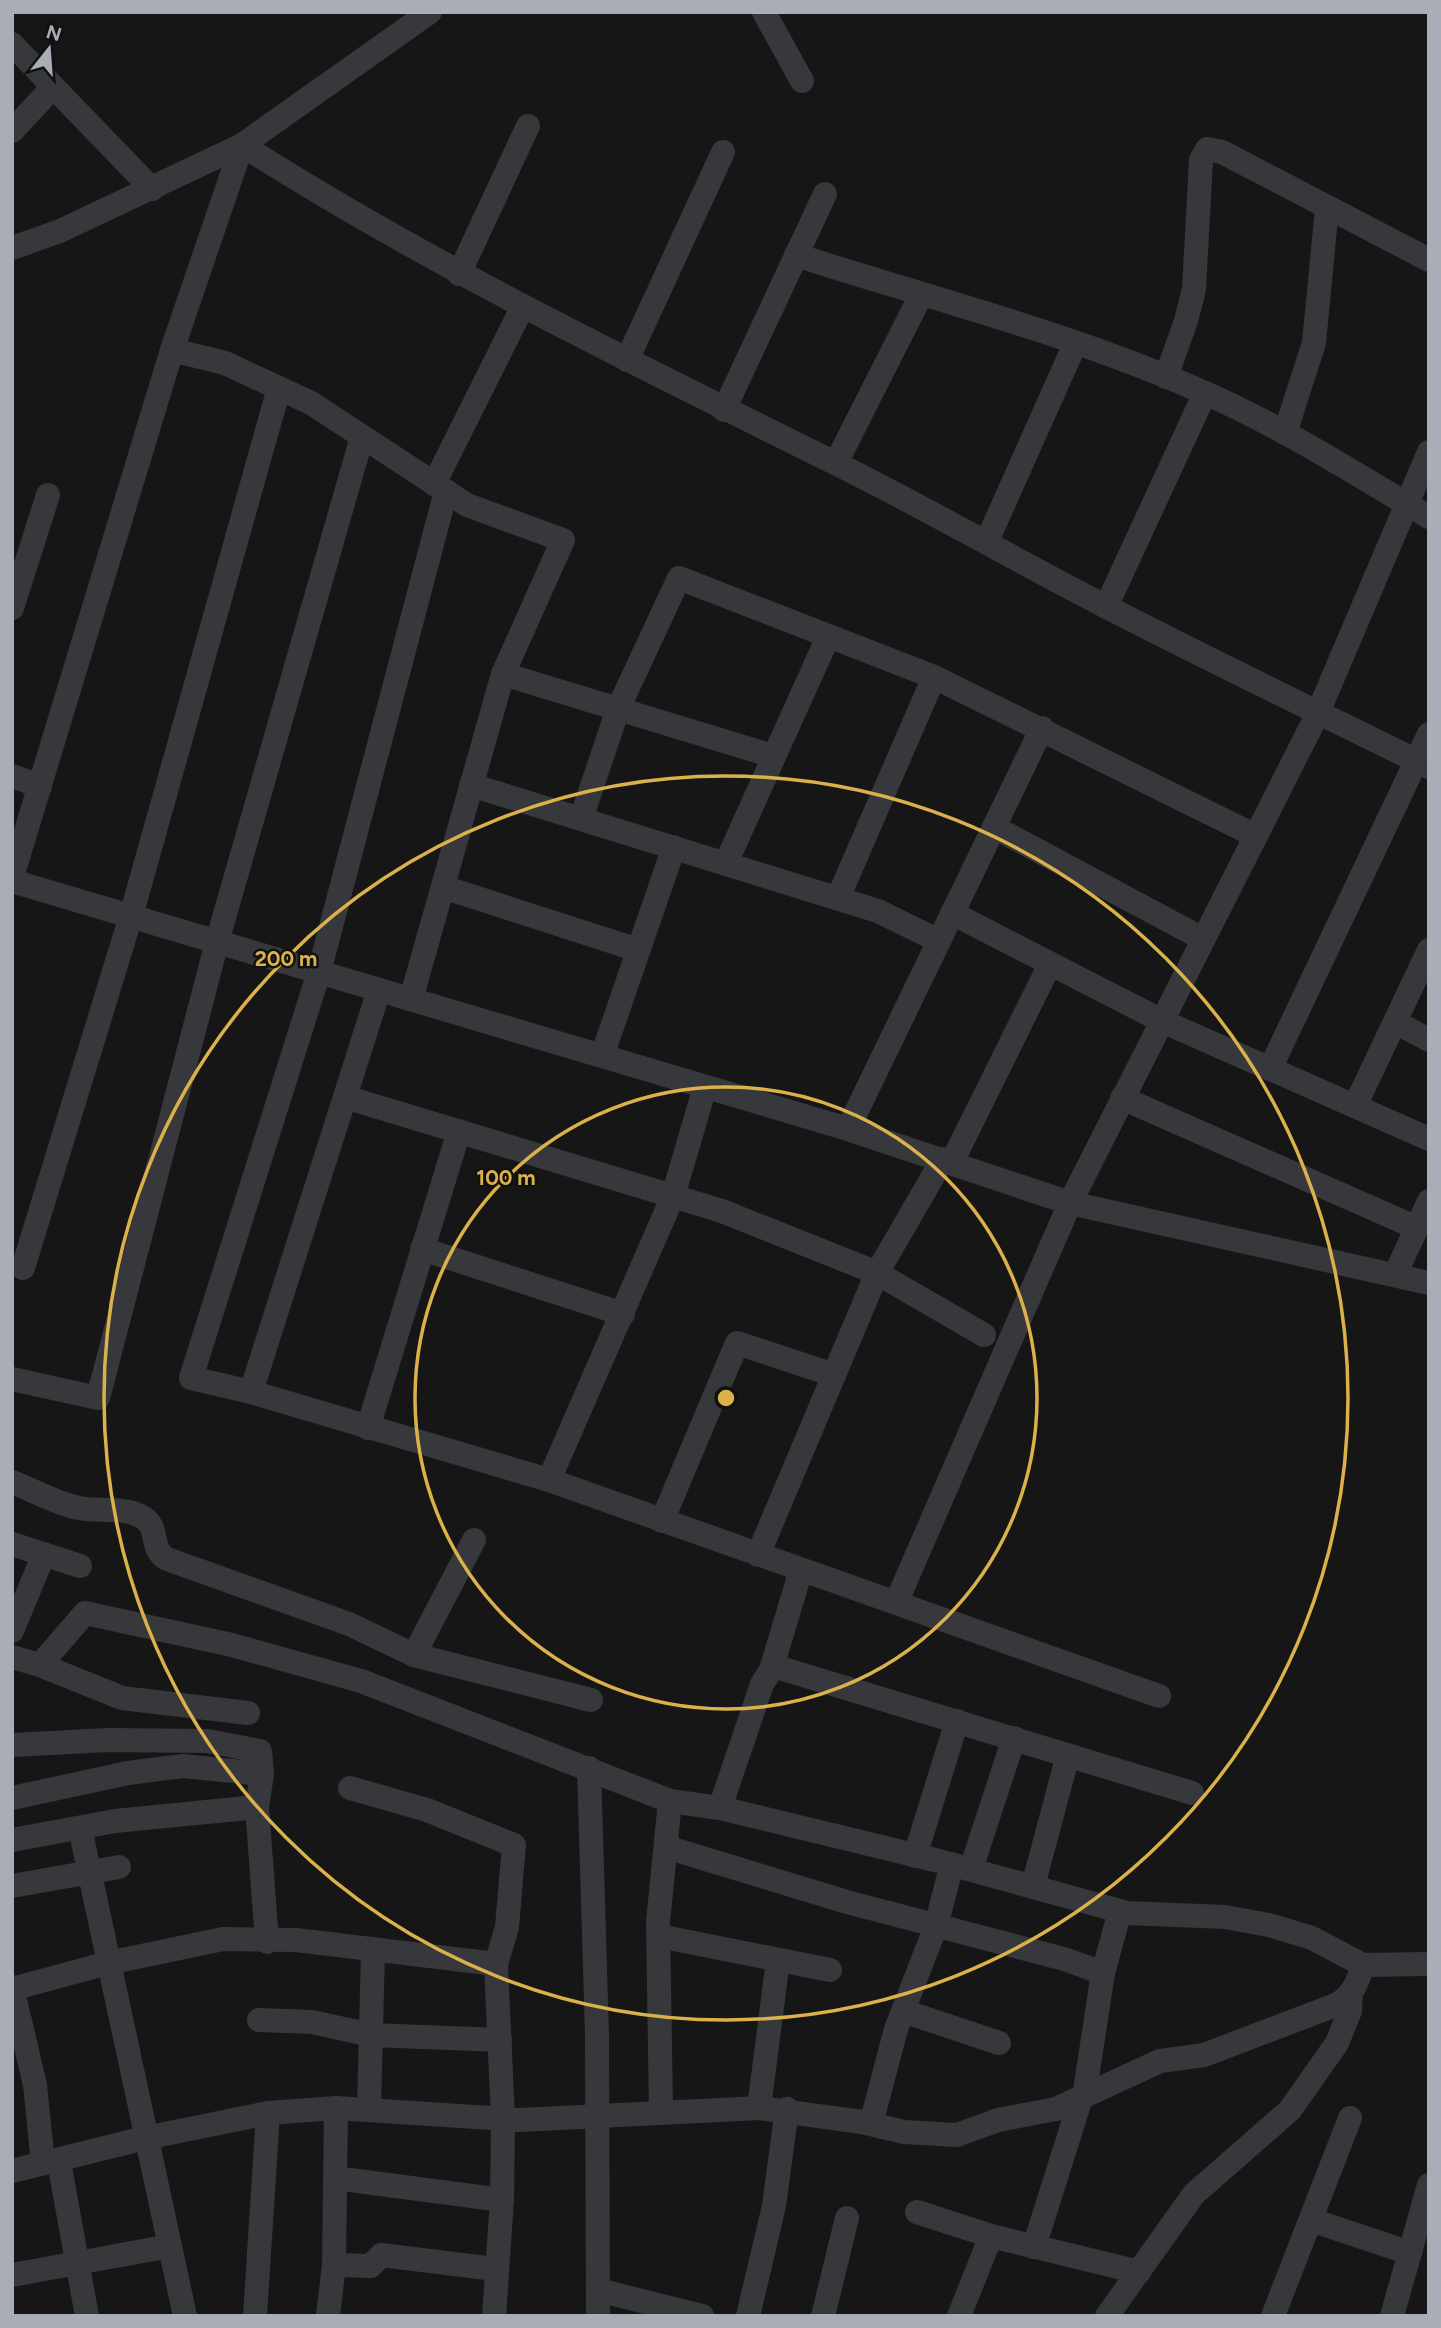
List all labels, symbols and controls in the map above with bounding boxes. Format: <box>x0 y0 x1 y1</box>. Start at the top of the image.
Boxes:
north arrow <box>14 14 84 84</box>
text: N <box>43 20 64 46</box>
text: 200 m <box>255 946 317 971</box>
text: 100 m <box>476 1165 536 1190</box>
centre of rings <box>714 1386 738 1410</box>

